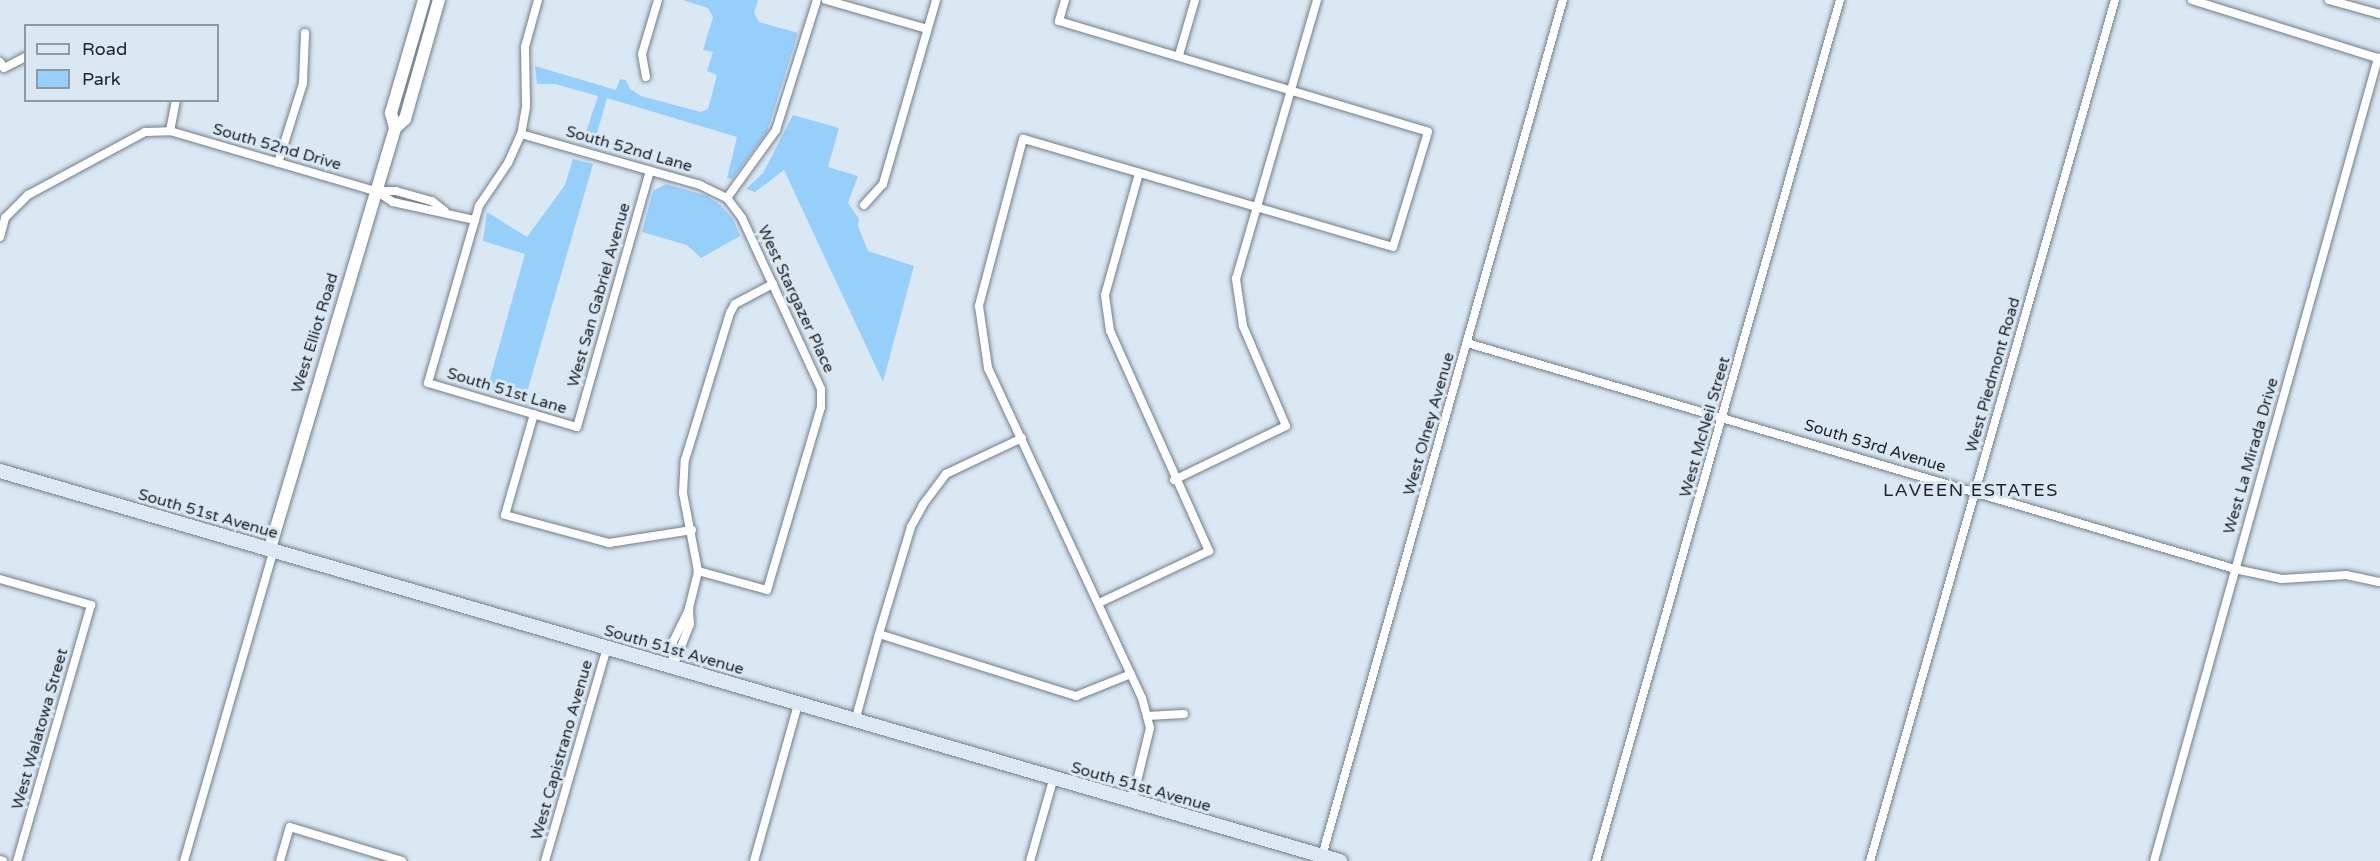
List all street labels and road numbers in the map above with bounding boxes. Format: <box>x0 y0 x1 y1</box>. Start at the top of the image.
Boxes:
street label: South 52nd Drive <box>211 119 343 175</box>
street label: South 52nd Lane <box>564 122 694 176</box>
street label: West San Gabriel Avenue <box>563 201 635 389</box>
street label: West Stargazer Place <box>753 222 839 376</box>
street label: West Elliot Road <box>288 271 342 395</box>
street label: West Piedmont Road <box>1962 295 2024 455</box>
street label: West Olney Avenue <box>1399 350 1459 498</box>
street label: West McNeil Street <box>1676 354 1734 500</box>
street label: South 51st Lane <box>445 364 569 418</box>
street label: West La Mirada Drive <box>2219 376 2283 536</box>
street label: South 53rd Avenue <box>1802 415 1948 477</box>
street label: South 51st Avenue <box>136 485 280 543</box>
street label: South 51st Avenue <box>602 621 746 679</box>
street label: West Walatowa Street <box>8 646 72 812</box>
street label: West Capistrano Avenue <box>527 658 597 842</box>
street label: South 51st Avenue <box>1069 758 1213 816</box>

